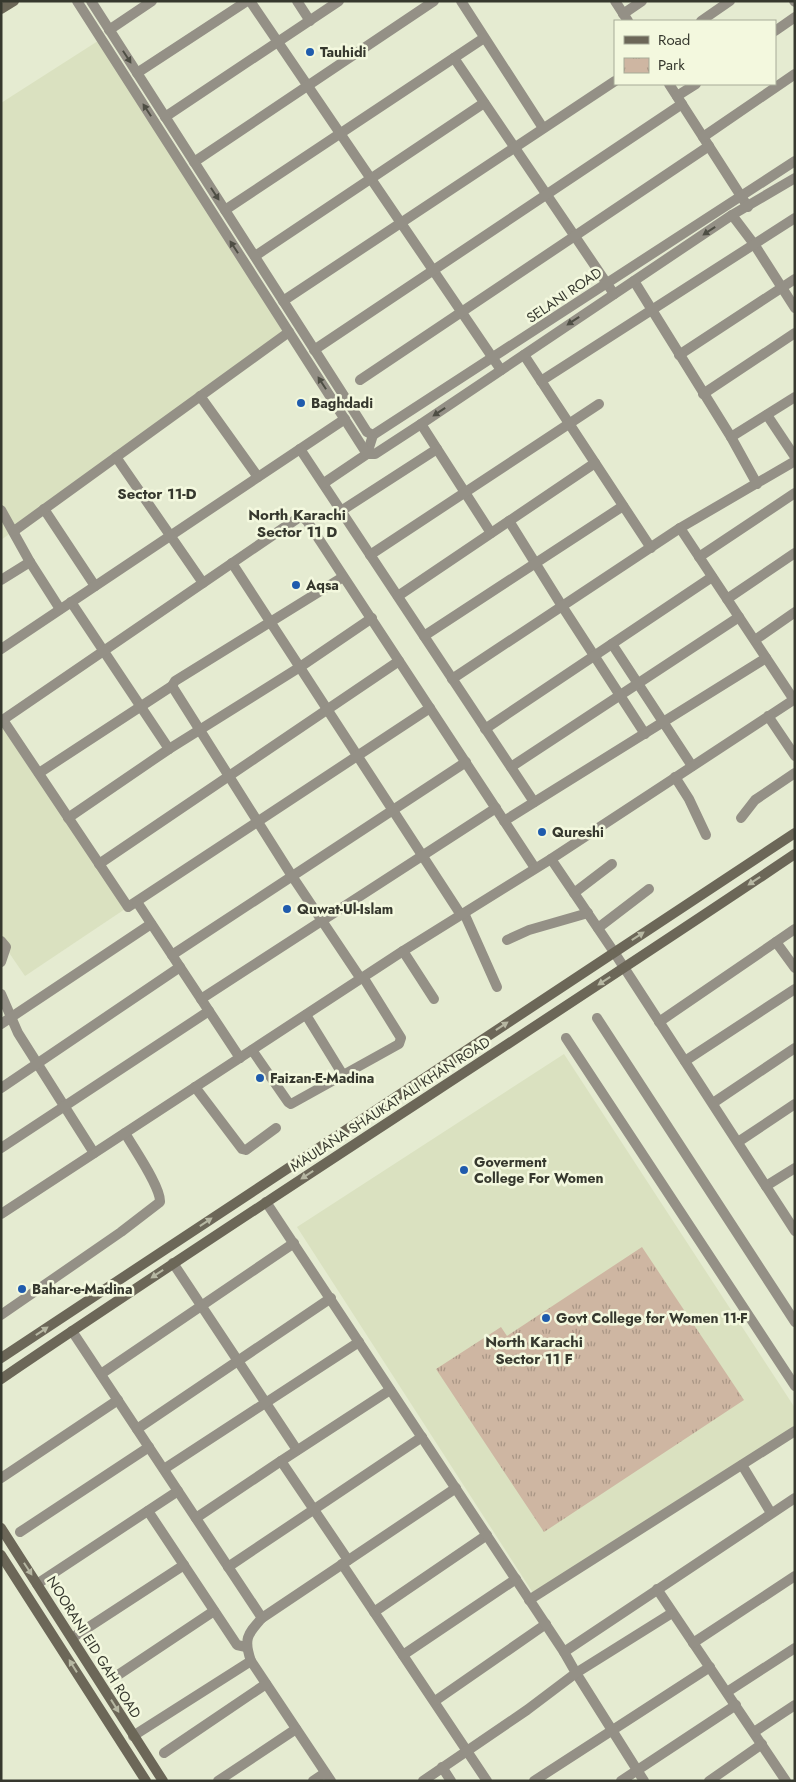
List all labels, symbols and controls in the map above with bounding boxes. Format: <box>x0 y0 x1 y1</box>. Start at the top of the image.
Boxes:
legend <box>614 20 776 85</box>
text: Road <box>658 29 690 51</box>
place label: Tauhidi <box>320 42 367 62</box>
marker: Tauhidi <box>304 46 316 58</box>
one-way arrow <box>122 50 132 64</box>
text: Park <box>658 54 685 76</box>
one-way arrow <box>142 103 151 117</box>
one-way arrow <box>210 187 219 200</box>
one-way arrow <box>702 226 715 236</box>
one-way arrow <box>230 240 239 253</box>
street label: SELANI ROAD <box>522 262 606 328</box>
one-way arrow <box>567 316 580 326</box>
one-way arrow <box>317 377 327 390</box>
place label: Baghdadi <box>311 393 373 413</box>
marker: Baghdadi <box>295 397 307 409</box>
one-way arrow <box>432 407 446 417</box>
district label: Sector 11-D <box>117 483 197 505</box>
district label: North Karachi Sector 11 D <box>248 504 346 543</box>
place label: Aqsa <box>305 575 339 595</box>
marker: Aqsa <box>290 579 302 591</box>
place label: Qureshi <box>552 822 604 842</box>
marker: Qureshi <box>536 826 548 838</box>
one-way arrow <box>748 876 761 886</box>
place label: Quwat-Ul-Islam <box>297 899 393 919</box>
marker: Quwat-Ul-Islam <box>281 903 293 915</box>
one-way arrow <box>631 931 645 941</box>
one-way arrow <box>598 976 611 986</box>
one-way arrow <box>496 1021 509 1030</box>
street label: MAULANA SHAUKAT ALI KHAN ROAD <box>286 1032 494 1176</box>
place label: Faizan-E-Madina <box>270 1068 374 1088</box>
marker: Faizan-E-Madina <box>254 1072 266 1084</box>
place label: Goverment College For Women <box>474 1152 604 1188</box>
marker: Goverment College For Women <box>458 1164 470 1176</box>
one-way arrow <box>300 1170 314 1180</box>
one-way arrow <box>200 1217 213 1227</box>
one-way arrow <box>150 1269 163 1279</box>
place label: Bahar-e-Madina <box>32 1279 132 1299</box>
marker: Bahar-e-Madina <box>16 1283 28 1295</box>
place label: Govt College for Women 11-F <box>556 1308 748 1328</box>
marker: Govt College for Women 11-F <box>540 1312 552 1324</box>
one-way arrow <box>35 1326 49 1336</box>
district label: North Karachi Sector 11 F <box>485 1331 583 1370</box>
one-way arrow <box>23 1562 33 1576</box>
street label: NOORANI EID GAH ROAD <box>42 1572 146 1722</box>
one-way arrow <box>68 1659 77 1672</box>
one-way arrow <box>110 1700 119 1713</box>

